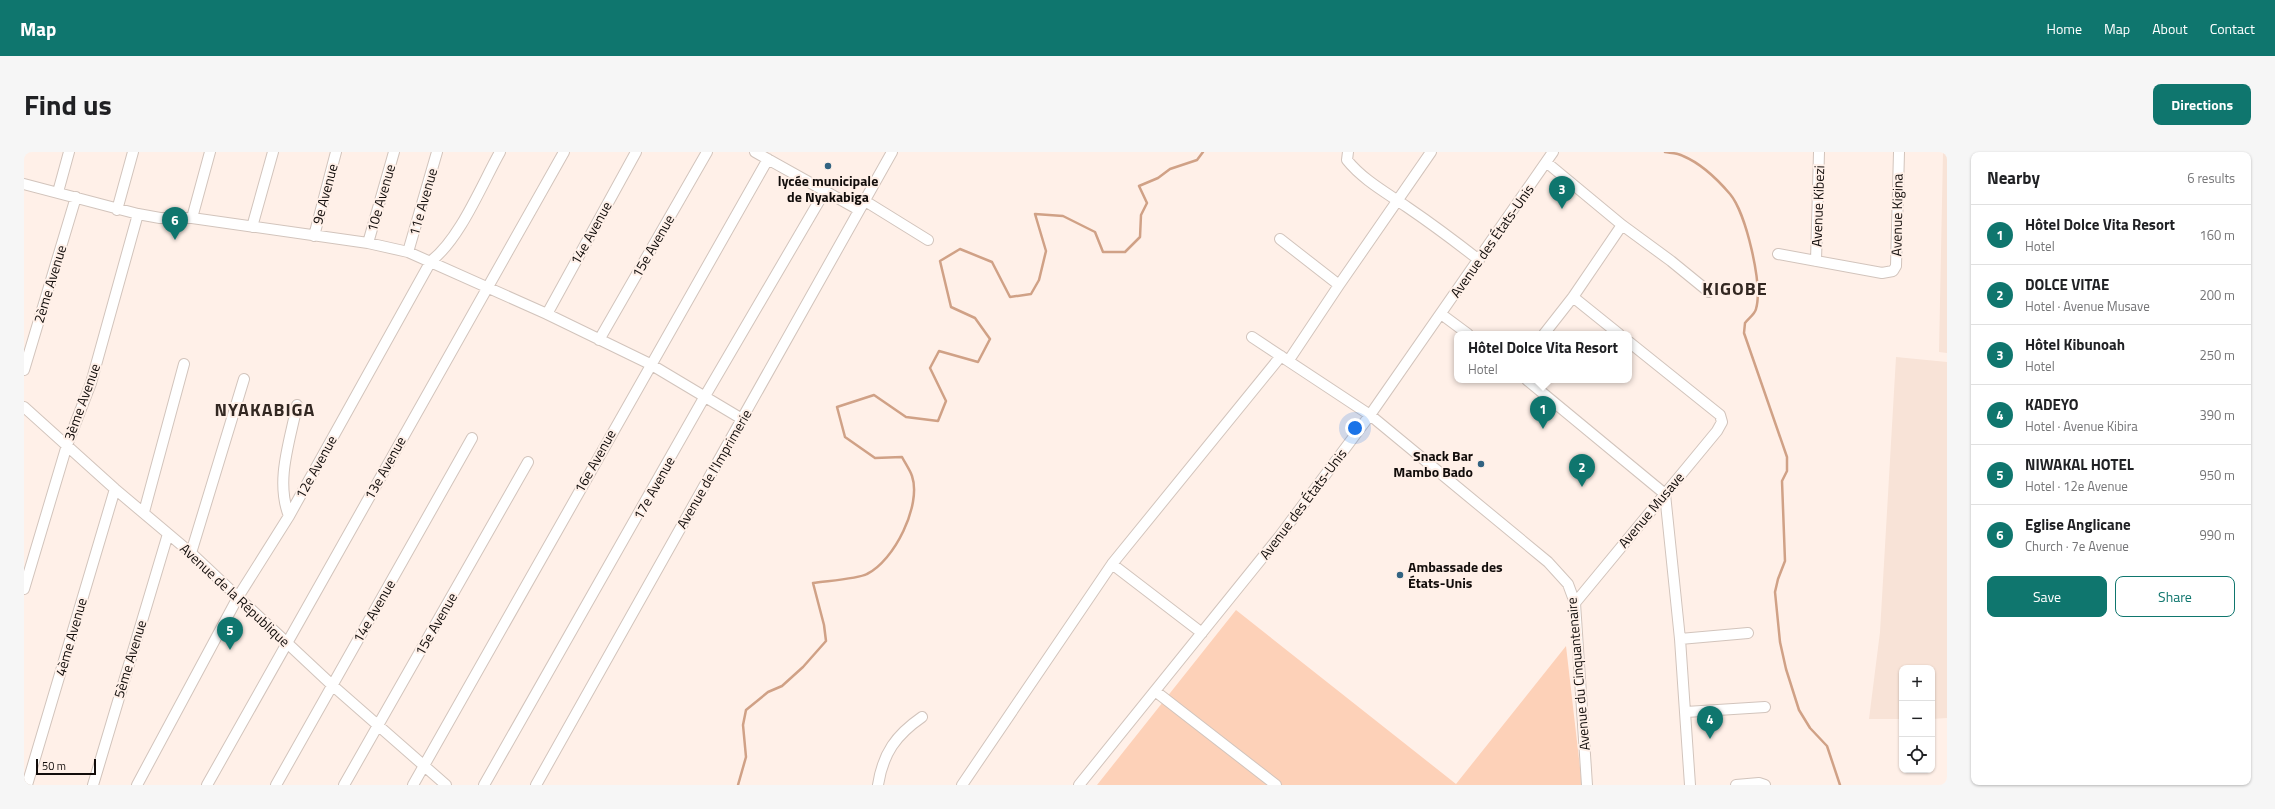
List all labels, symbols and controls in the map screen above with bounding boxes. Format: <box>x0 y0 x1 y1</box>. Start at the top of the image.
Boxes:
text: Map <box>20 14 56 43</box>
text: Home <box>2047 18 2082 39</box>
text: Map <box>2104 18 2130 39</box>
text: About <box>2152 18 2188 39</box>
text: Contact <box>2210 18 2255 39</box>
text: Find us <box>24 83 112 126</box>
button: Directions <box>2153 84 2251 125</box>
street label: 9e Avenue <box>306 161 343 226</box>
marker: lycée municipale de Nyakabiga <box>823 161 833 171</box>
street label: 10e Avenue <box>361 162 400 234</box>
street label: Avenue Kibezi <box>1806 165 1829 247</box>
text: Nearby <box>1987 165 2040 191</box>
street label: 11e Avenue <box>403 166 442 238</box>
text: 6 results <box>2187 168 2235 188</box>
place label: lycée municipale de Nyakabiga <box>778 170 878 207</box>
street label: Avenue Kigina <box>1885 173 1908 257</box>
pin: 3 <box>1549 176 1575 209</box>
street label: Avenue des États-Unis <box>1445 180 1539 302</box>
street label: 14e Avenue <box>565 197 617 268</box>
pin: 6 <box>162 207 188 240</box>
street label: 15e Avenue <box>626 210 679 281</box>
text: Hôtel Dolce Vita Resort <box>2025 213 2175 236</box>
text: 1 <box>1996 225 2004 245</box>
text: 160 m <box>2199 225 2235 245</box>
text: Hotel <box>2025 236 2055 256</box>
street label: 2ème Avenue <box>28 242 71 325</box>
text: DOLCE VITAE <box>2025 273 2109 296</box>
district label: KIGOBE <box>1702 275 1768 302</box>
text: 2 <box>1996 285 2004 305</box>
text: 200 m <box>2199 285 2235 305</box>
text: Hotel · Avenue Musave <box>2025 296 2150 316</box>
popup <box>1454 331 1632 383</box>
text: Hôtel Kibunoah <box>2025 333 2125 356</box>
text: Hôtel Dolce Vita Resort <box>1468 336 1618 359</box>
text: 3 <box>1996 345 2004 365</box>
text: 250 m <box>2199 345 2235 365</box>
text: Hotel <box>2025 356 2055 376</box>
text: Hotel <box>1468 359 1498 379</box>
street label: 3ème Avenue <box>58 360 105 443</box>
text: KADEYO <box>2025 393 2079 416</box>
district label: NYAKABIGA <box>215 396 315 423</box>
pin: 1 <box>1530 396 1556 429</box>
street label: Avenue de l'Imprimerie <box>671 405 756 532</box>
text: 4 <box>1996 405 2004 425</box>
text: 390 m <box>2199 405 2235 425</box>
text: Hotel · Avenue Kibira <box>2025 416 2138 436</box>
your location <box>1345 418 1365 438</box>
street label: 16e Avenue <box>569 425 621 496</box>
street label: 12e Avenue <box>290 431 342 502</box>
street label: 13e Avenue <box>359 432 411 503</box>
street label: Avenue des États-Unis <box>1254 444 1351 564</box>
place label: Snack Bar Mambo Bado <box>1393 445 1473 482</box>
street label: 17e Avenue <box>628 452 680 523</box>
text: NIWAKAL HOTEL <box>2025 453 2134 476</box>
pin: 2 <box>1569 454 1595 487</box>
marker: Snack Bar Mambo Bado <box>1476 459 1486 469</box>
text: 5 <box>1996 465 2004 485</box>
text: 950 m <box>2199 465 2235 485</box>
street label: Avenue Musave <box>1613 467 1689 552</box>
text: Hotel · 12e Avenue <box>2025 476 2128 496</box>
text: Eglise Anglicane <box>2025 513 2131 536</box>
text: 6 <box>1996 525 2004 545</box>
text: 990 m <box>2199 525 2235 545</box>
text: Church · 7e Avenue <box>2025 536 2129 556</box>
street label: Avenue de la République <box>176 538 295 651</box>
place label: Ambassade des États-Unis <box>1408 556 1503 593</box>
marker: Ambassade des États-Unis <box>1395 570 1405 580</box>
street label: 14e Avenue <box>347 575 400 646</box>
button: Save <box>1987 576 2107 617</box>
button: Share <box>2115 576 2235 617</box>
street label: 15e Avenue <box>409 588 462 659</box>
street label: 4ème Avenue <box>49 595 92 678</box>
street label: Avenue du Cinquantenaire <box>1560 597 1595 751</box>
street label: 5ème Avenue <box>108 617 151 700</box>
pin: 5 <box>217 617 243 650</box>
map controls <box>1899 665 1935 773</box>
button: + <box>1899 665 1935 701</box>
button: − <box>1899 701 1935 737</box>
pin: 4 <box>1697 706 1723 739</box>
button: locate <box>1899 737 1935 773</box>
scale bar <box>36 757 96 776</box>
text: 50 m <box>42 758 66 774</box>

